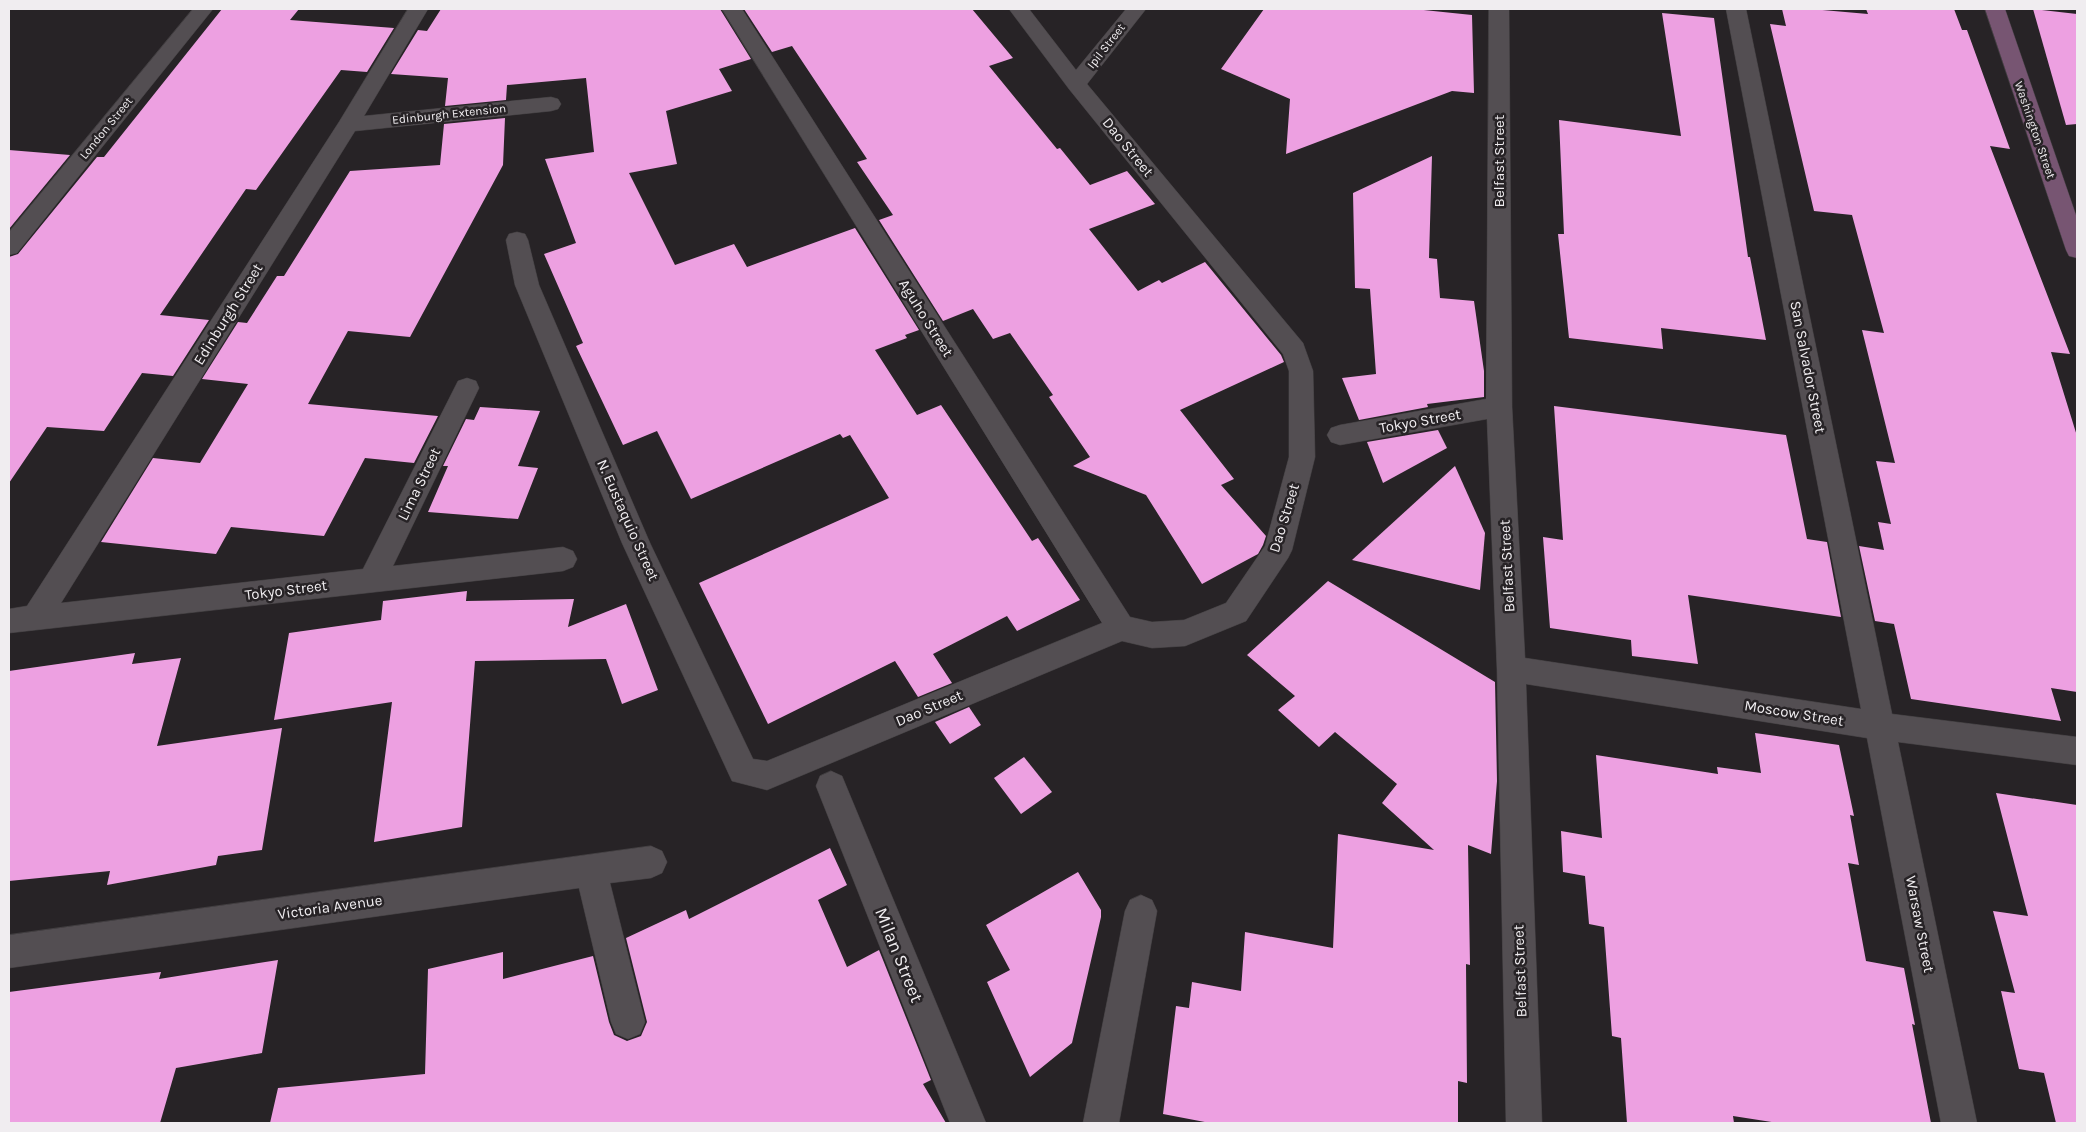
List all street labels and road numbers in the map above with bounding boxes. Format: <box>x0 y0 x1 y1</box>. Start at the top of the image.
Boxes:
street label: Ipil Street <box>1084 20 1128 71</box>
street label: Washington Street <box>2012 79 2058 181</box>
street label: London Street <box>77 94 136 162</box>
street label: Edinburgh Extension <box>391 101 507 127</box>
street label: Dao Street <box>1099 114 1158 181</box>
street label: Belfast Street <box>1490 114 1508 207</box>
street label: Edinburgh Street <box>190 260 267 368</box>
street label: Aguho Street <box>895 276 957 360</box>
street label: San Salvador Street <box>1786 299 1830 435</box>
street label: Tokyo Street <box>1378 405 1463 437</box>
street label: Lima Street <box>394 444 444 523</box>
street label: N. Eustaquio Street <box>593 456 663 584</box>
street label: Dao Street <box>1265 481 1303 555</box>
street label: Belfast Street <box>1496 519 1518 613</box>
street label: Tokyo Street <box>244 576 328 604</box>
street label: Dao Street <box>893 686 966 730</box>
street label: Moscow Street <box>1743 696 1845 730</box>
street label: Warsaw Street <box>1902 874 1938 974</box>
street label: Victoria Avenue <box>276 891 384 923</box>
street label: Milan Street <box>870 904 928 1006</box>
street label: Belfast Street <box>1509 924 1531 1018</box>

